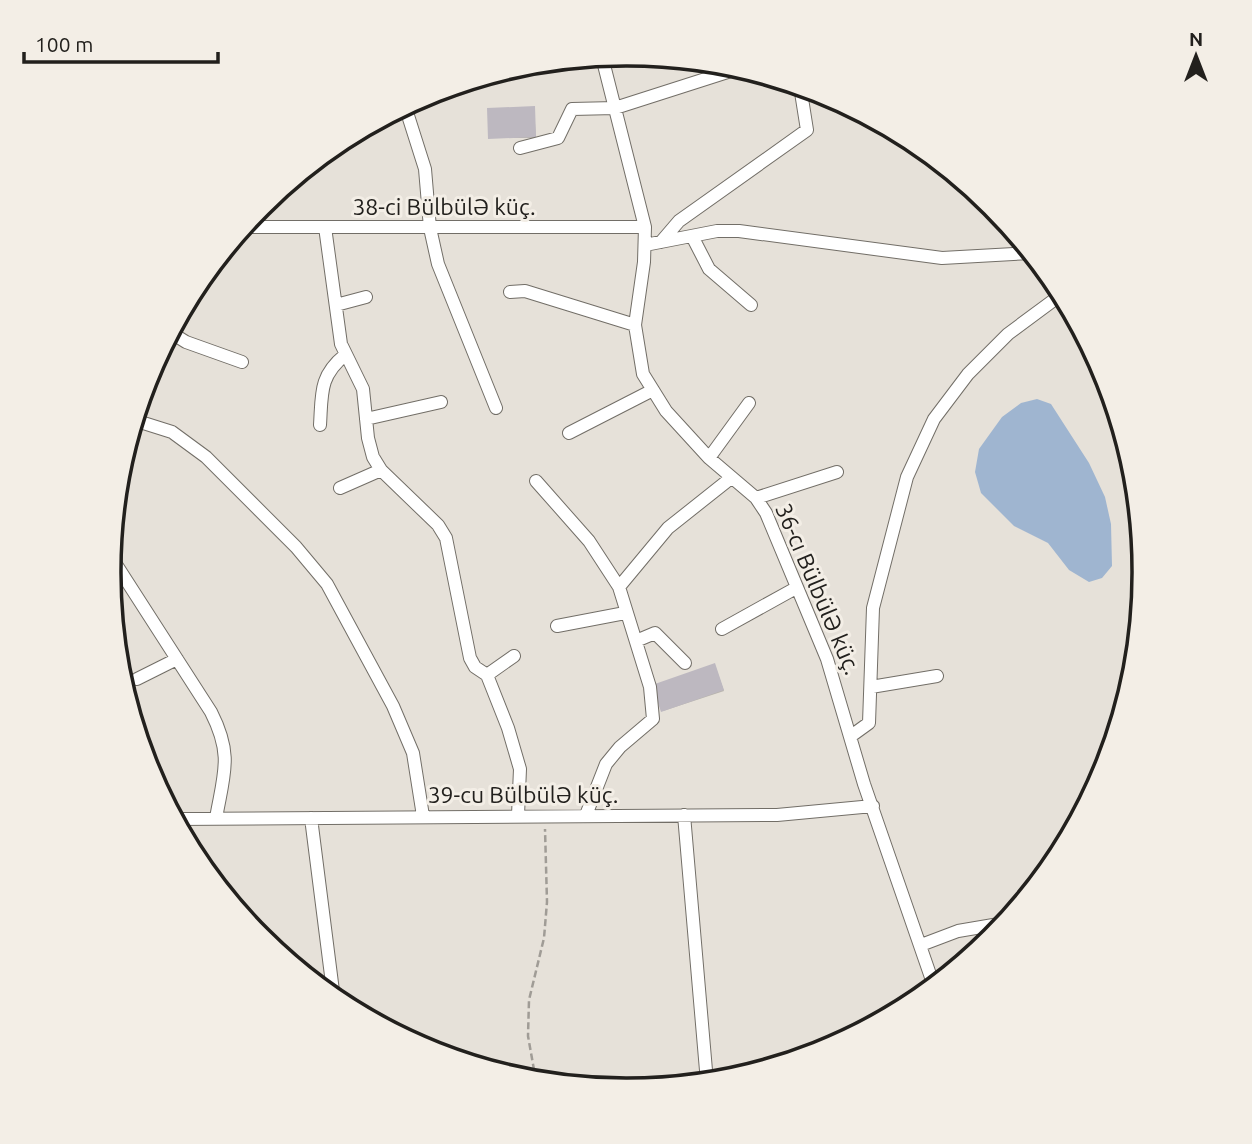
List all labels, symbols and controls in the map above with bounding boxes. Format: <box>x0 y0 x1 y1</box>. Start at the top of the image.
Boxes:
scale bar <box>24 21 219 65</box>
north arrow <box>1161 21 1231 91</box>
text: N <box>1189 28 1203 50</box>
text: 100 m <box>35 32 93 56</box>
street label: 38-ci Bülbülə küç. <box>352 194 536 219</box>
street label: 36-cı Bülbülə küç. <box>771 500 866 678</box>
street label: 39-cu Bülbülə küç. <box>428 782 618 807</box>

